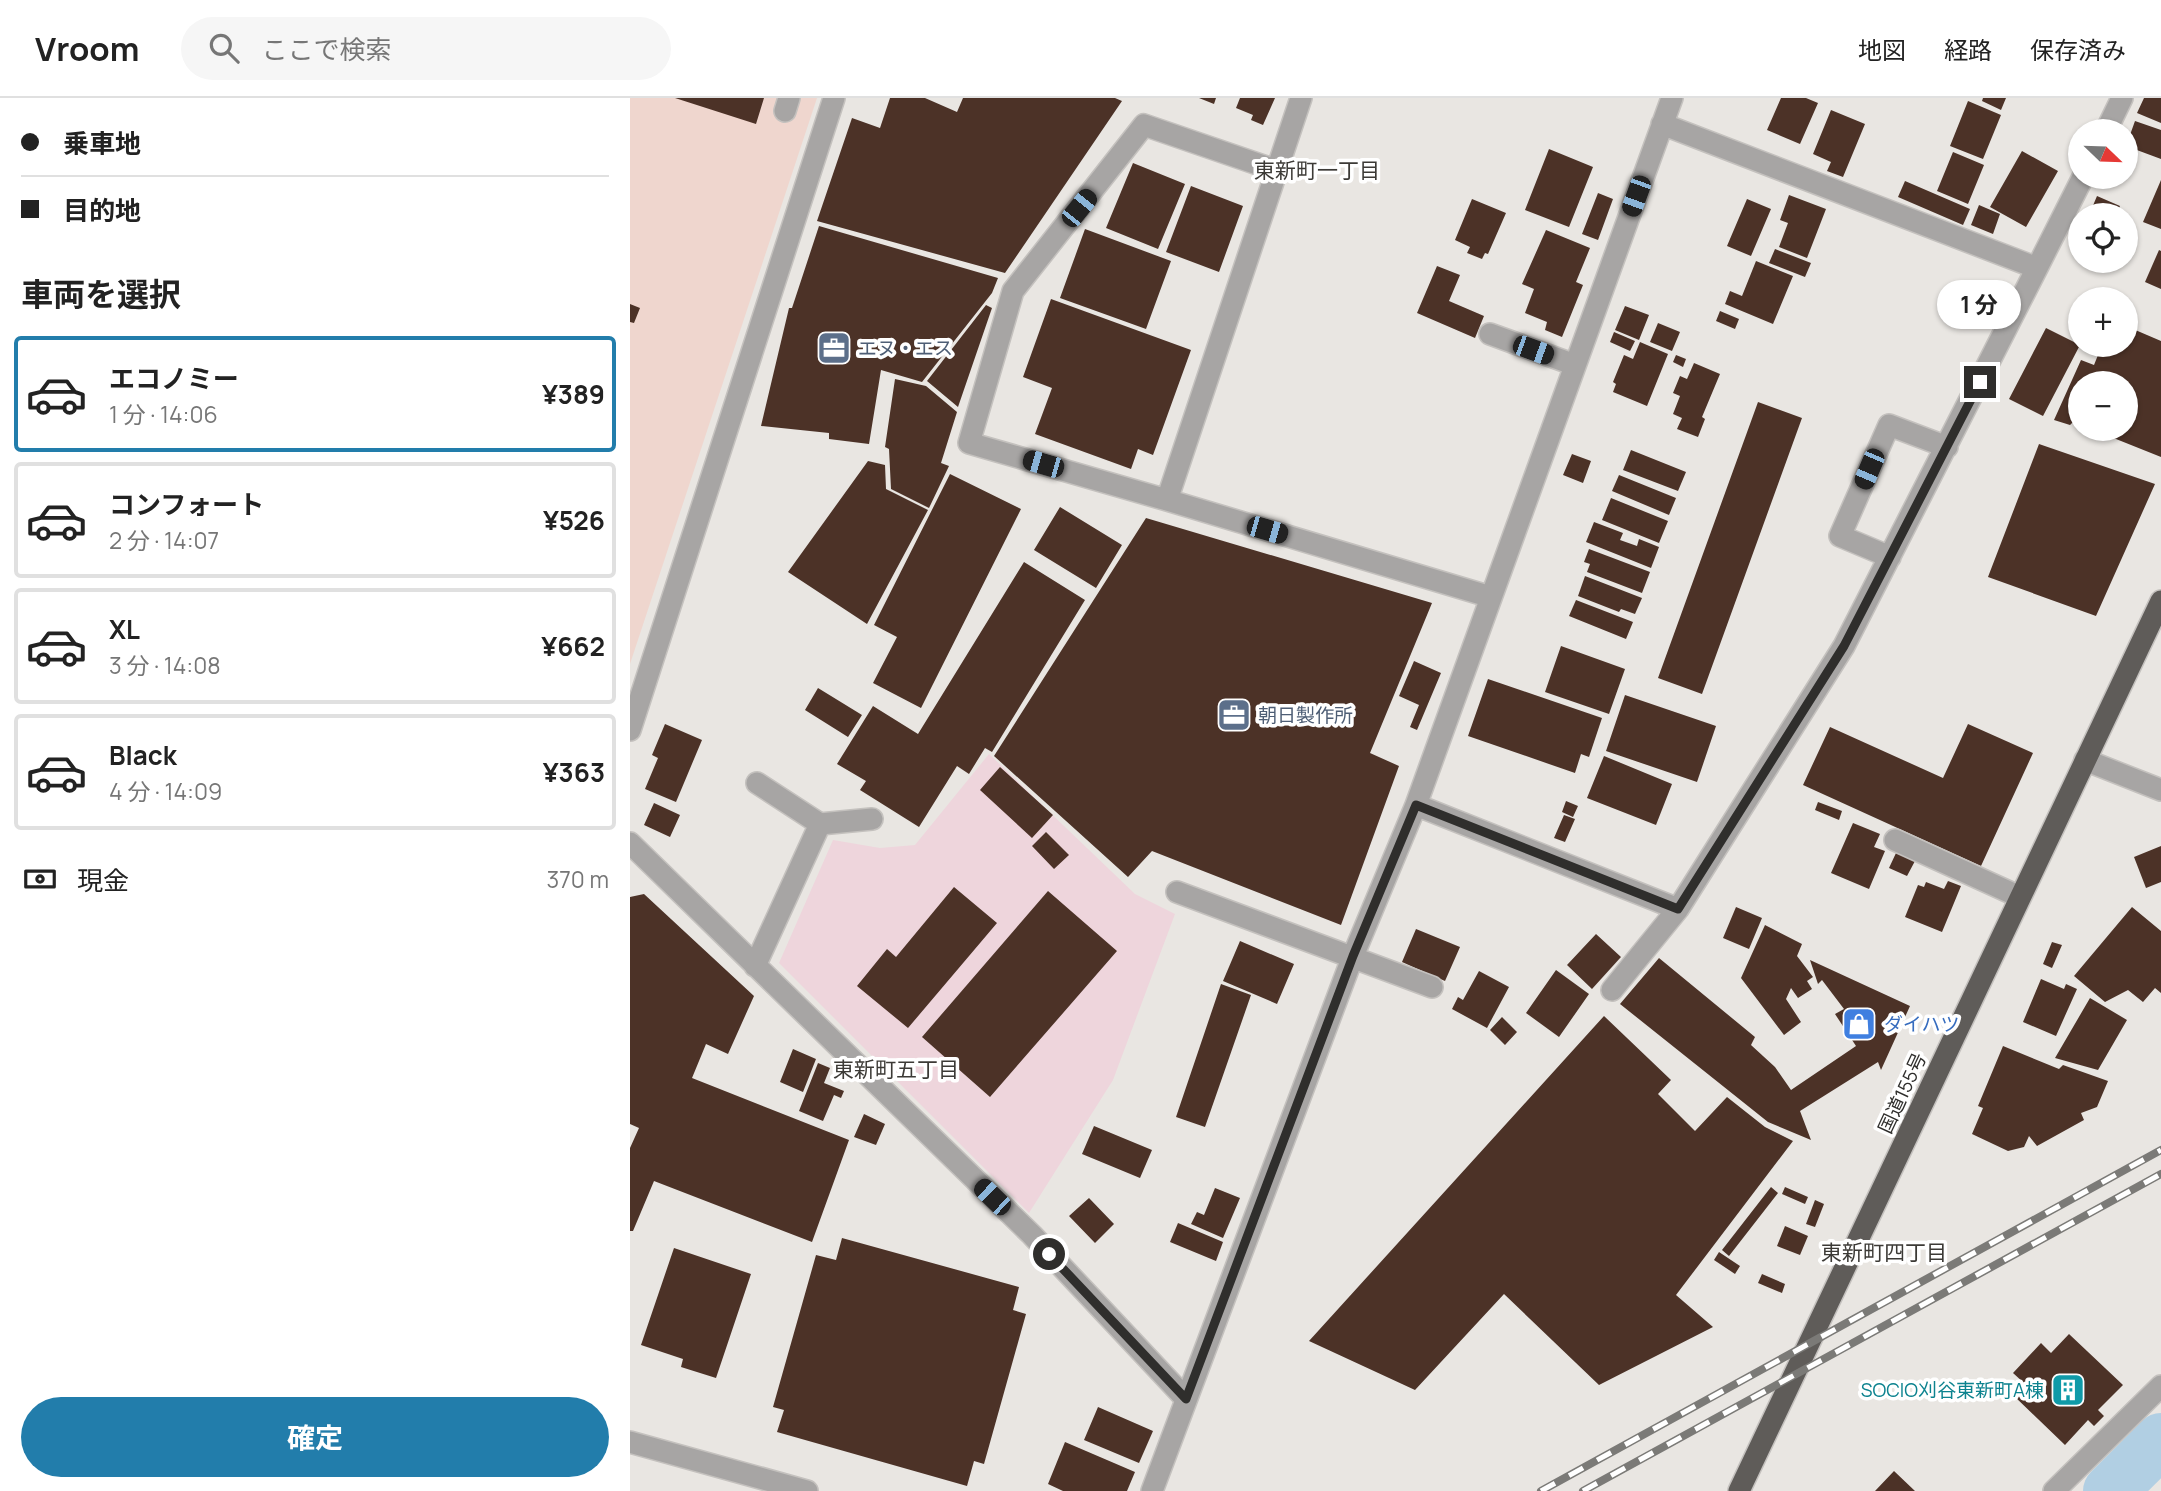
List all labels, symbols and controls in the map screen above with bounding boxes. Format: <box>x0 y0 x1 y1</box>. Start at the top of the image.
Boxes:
search box <box>181 17 671 80</box>
text: Vroom <box>35 26 139 71</box>
icon: search <box>205 29 243 67</box>
text: ここで検索 <box>261 31 391 67</box>
text: 地図 <box>1858 33 1906 66</box>
text: 経路 <box>1944 33 1992 66</box>
text: 保存済み <box>2030 33 2126 66</box>
north arrow <box>2068 119 2138 189</box>
map controls <box>2068 119 2138 441</box>
text: 乗車地 <box>63 125 141 161</box>
district label: 東新町一丁目 <box>1254 156 1380 184</box>
car <box>1619 173 1654 219</box>
car <box>1058 185 1101 231</box>
text: 目的地 <box>63 192 141 228</box>
button: locate <box>2068 203 2138 273</box>
text: 車両を選択 <box>21 272 181 316</box>
callout: 1 分 <box>1938 280 2022 330</box>
button: + <box>2068 287 2138 357</box>
text: 1 分 <box>1960 288 1998 320</box>
office icon: エヌ・エス <box>815 329 853 367</box>
car <box>1510 333 1557 367</box>
place label: エヌ・エス <box>858 335 953 361</box>
text: エコノミー <box>109 360 239 396</box>
icon: car <box>25 363 88 426</box>
route end <box>1964 366 1996 398</box>
button: − <box>2068 371 2138 441</box>
text: ¥389 <box>542 376 605 412</box>
text: 1 分 · 14:06 <box>109 398 218 430</box>
car <box>1852 446 1887 492</box>
car <box>1020 448 1067 480</box>
text: コンフォート <box>109 486 264 522</box>
icon: car <box>25 489 88 552</box>
text: ¥526 <box>543 502 605 538</box>
car <box>1244 514 1291 546</box>
text: 2 分 · 14:07 <box>109 524 219 556</box>
text: XL <box>109 611 140 647</box>
icon: car <box>25 615 88 678</box>
text: ¥662 <box>541 628 605 664</box>
text: 3 分 · 14:08 <box>109 649 221 681</box>
office icon: 朝日製作所 <box>1215 696 1253 734</box>
place label: 朝日製作所 <box>1258 702 1353 728</box>
text: Black <box>109 737 177 773</box>
icon: car <box>25 741 88 804</box>
text: ¥363 <box>543 754 605 790</box>
text: 4 分 · 14:09 <box>109 775 222 807</box>
icon: cash <box>21 860 59 898</box>
text: 現金 <box>77 862 129 898</box>
text: 370 m <box>547 863 609 895</box>
shop icon: ダイハツ <box>1840 1005 1878 1043</box>
place label: ダイハツ <box>1884 1011 1960 1037</box>
street label: 国道155号 <box>1872 1048 1932 1138</box>
district label: 東新町五丁目 <box>833 1055 959 1083</box>
car <box>970 1175 1015 1219</box>
route start <box>1033 1238 1065 1270</box>
district label: 東新町四丁目 <box>1821 1238 1947 1266</box>
building icon: SOCIO刈谷東新町A棟 <box>2049 1371 2087 1409</box>
place label: SOCIO刈谷東新町A棟 <box>1861 1377 2044 1403</box>
button: 確定 <box>21 1397 609 1477</box>

